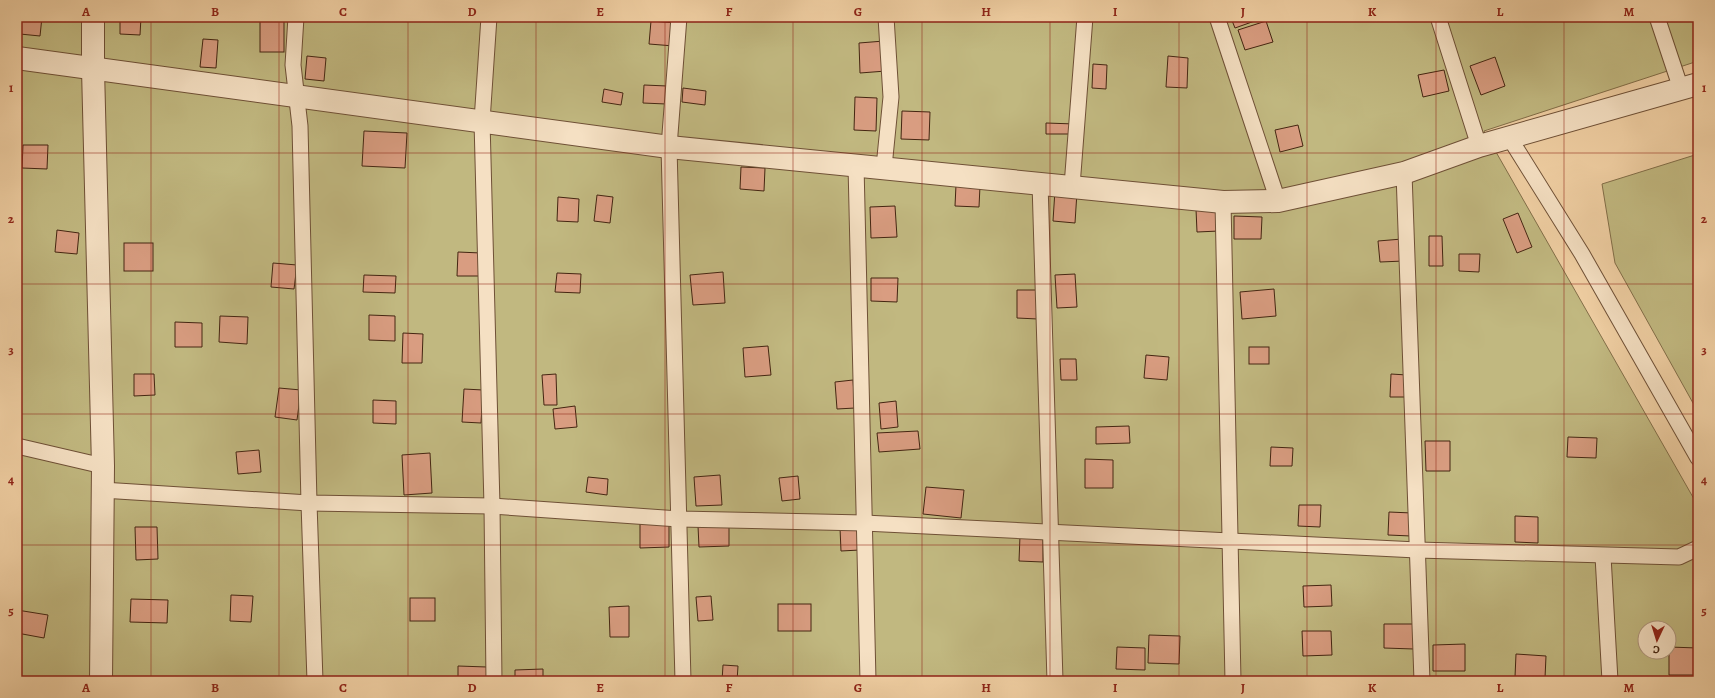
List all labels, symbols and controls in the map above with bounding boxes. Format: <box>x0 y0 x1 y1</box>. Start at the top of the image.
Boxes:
text: A <box>81 3 91 20</box>
text: B <box>211 3 219 20</box>
text: C <box>339 3 347 20</box>
text: D <box>467 3 477 20</box>
text: E <box>596 3 604 20</box>
text: F <box>726 3 733 20</box>
text: G <box>854 3 862 20</box>
text: H <box>981 3 991 20</box>
text: I <box>1113 3 1118 20</box>
text: J <box>1241 3 1245 20</box>
text: K <box>1368 3 1377 20</box>
text: L <box>1497 3 1504 20</box>
text: M <box>1624 3 1635 20</box>
text: 1 <box>9 79 14 96</box>
text: 1 <box>1702 79 1707 96</box>
text: 2 <box>8 210 15 227</box>
text: 2 <box>1701 210 1708 227</box>
text: 3 <box>8 341 14 358</box>
text: 3 <box>1701 341 1707 358</box>
text: 4 <box>8 471 14 488</box>
text: 4 <box>1701 471 1707 488</box>
text: 5 <box>8 602 14 619</box>
text: 5 <box>1701 602 1707 619</box>
north arrow <box>1637 620 1677 660</box>
text: С <box>1652 642 1660 657</box>
text: A <box>81 679 91 696</box>
text: B <box>211 679 219 696</box>
text: C <box>339 679 347 696</box>
text: D <box>467 679 477 696</box>
text: E <box>596 679 604 696</box>
text: F <box>726 679 733 696</box>
text: G <box>854 679 862 696</box>
text: H <box>981 679 991 696</box>
text: I <box>1113 679 1118 696</box>
text: J <box>1241 679 1245 696</box>
text: K <box>1368 679 1377 696</box>
text: L <box>1497 679 1504 696</box>
text: M <box>1624 679 1635 696</box>

